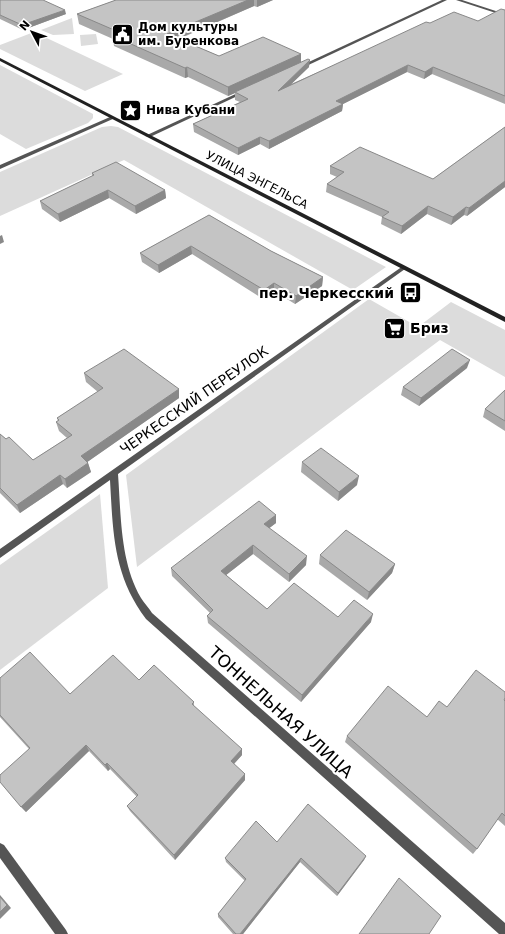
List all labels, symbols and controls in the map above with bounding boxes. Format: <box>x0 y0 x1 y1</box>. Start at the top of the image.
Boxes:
north arrow <box>12 12 52 52</box>
text: N <box>17 18 33 34</box>
place label: Дом культуры им. Буренкова <box>138 20 239 48</box>
public building icon: Дом культуры им. Буренкова <box>109 21 135 47</box>
place icon: Нива Кубани <box>117 97 143 123</box>
place label: Нива Кубани <box>146 103 235 117</box>
street label: УЛИЦА ЭНГЕЛЬСА <box>204 148 311 212</box>
bus stop icon: пер. Черкесский <box>397 280 423 306</box>
place label: пер. Черкесский <box>259 285 394 301</box>
supermarket icon: Бриз <box>382 315 408 341</box>
place label: Бриз <box>410 320 449 336</box>
street label: ЧЕРКЕССКИЙ ПЕРЕУЛОК <box>116 342 271 457</box>
street label: ТОННЕЛЬНАЯ УЛИЦА <box>204 641 357 782</box>

